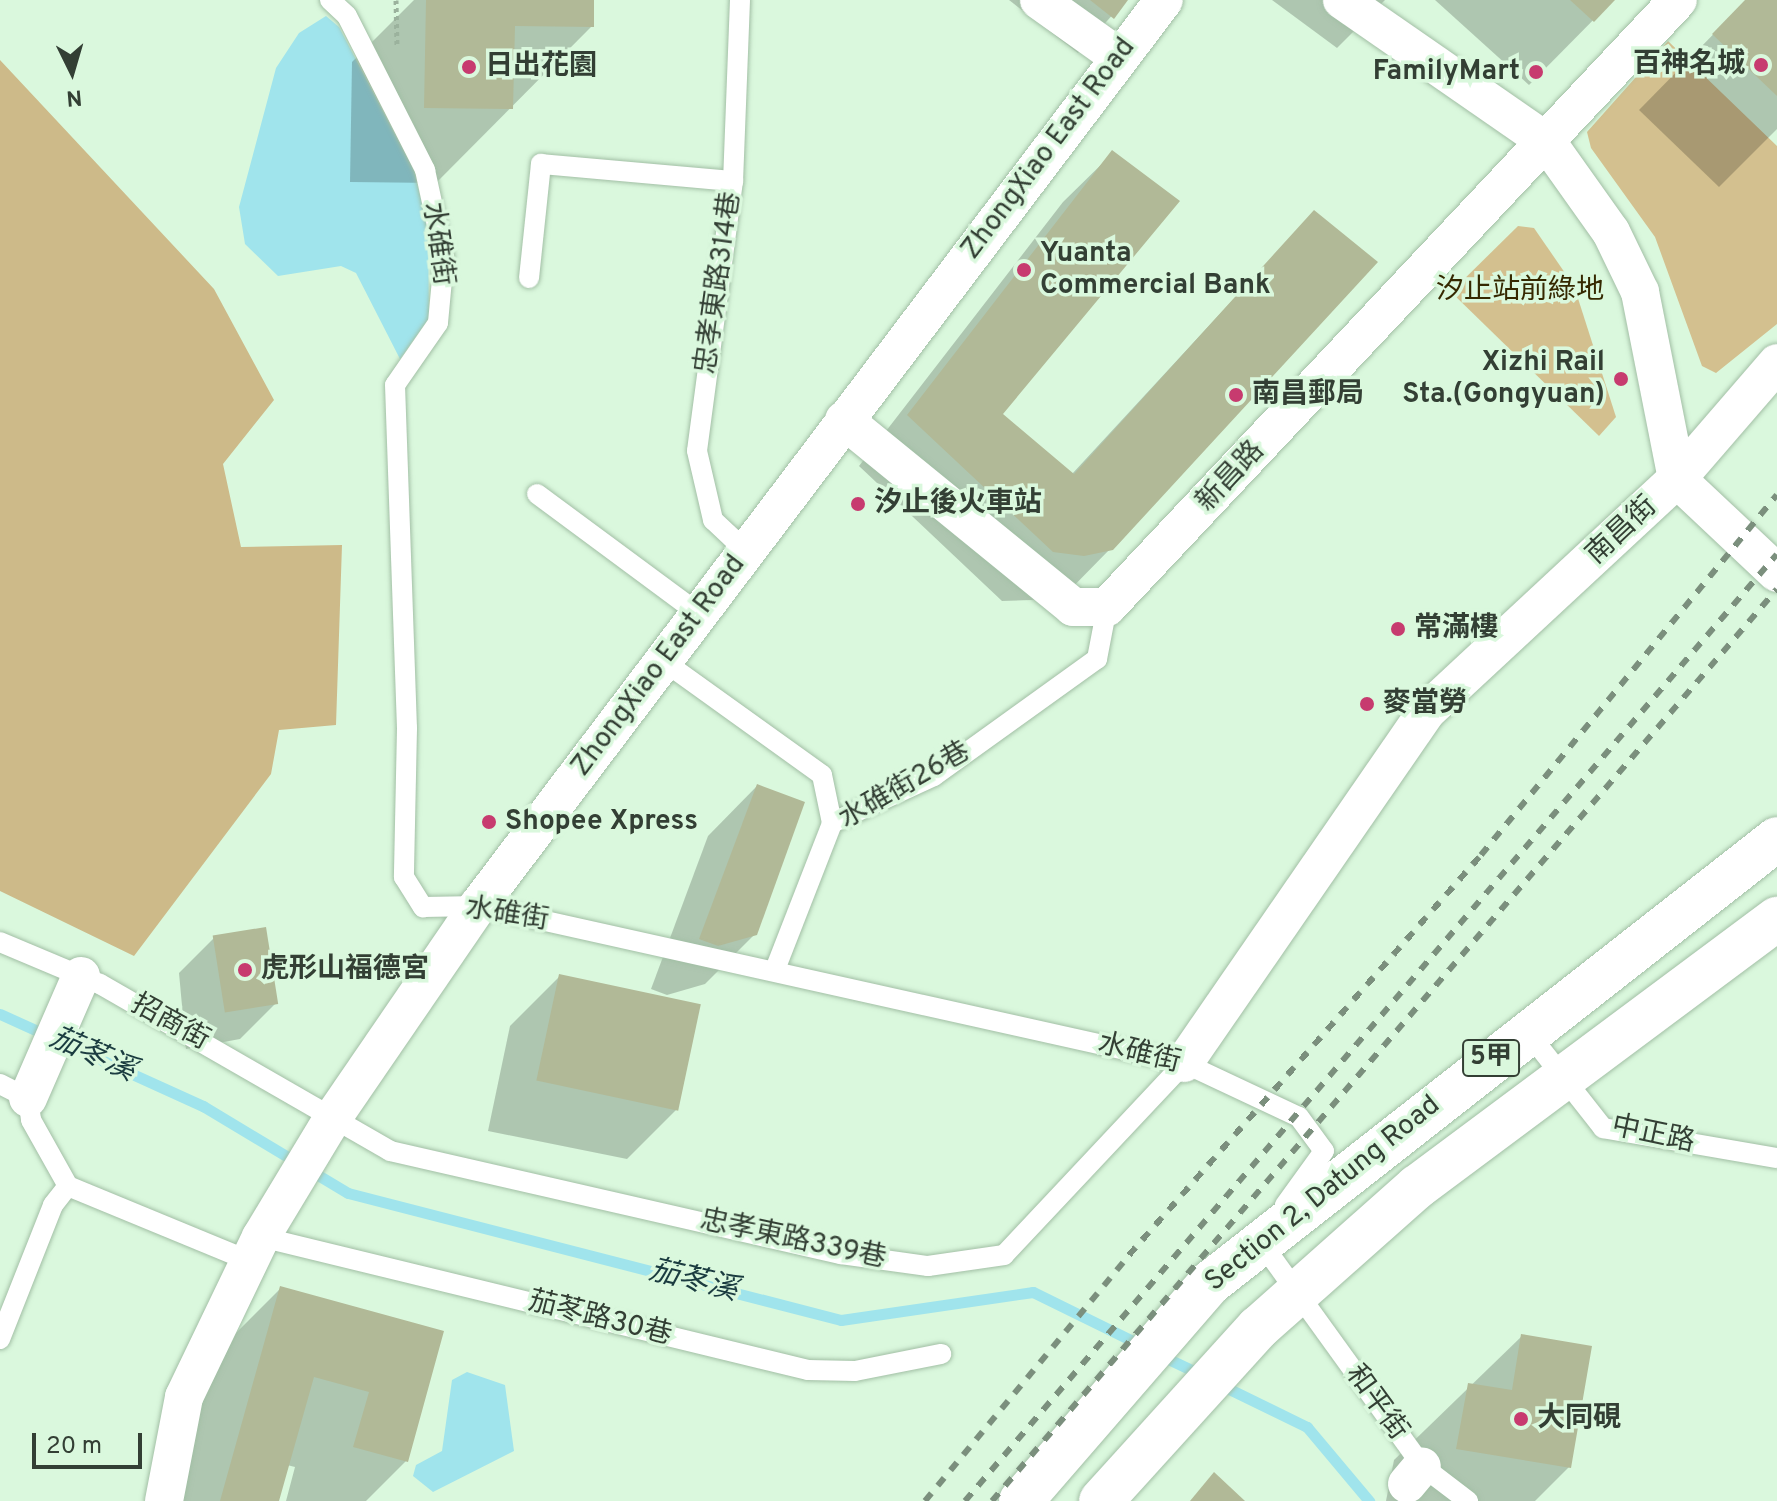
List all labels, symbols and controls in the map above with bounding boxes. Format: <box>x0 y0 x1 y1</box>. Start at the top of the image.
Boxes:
north arrow <box>32 32 112 112</box>
street label: ZhongXiao East Road <box>955 32 1143 266</box>
place label: 百神名城 <box>1633 48 1745 82</box>
place label: 日出花園 <box>485 50 597 84</box>
place label: FamilyMart <box>1373 55 1520 89</box>
marker: 百神名城 <box>1752 56 1770 74</box>
marker: 日出花園 <box>460 58 478 76</box>
marker: FamilyMart <box>1527 63 1545 81</box>
text: N <box>65 82 83 111</box>
street label: 忠孝東路314巷 <box>690 190 748 376</box>
street label: 水碓街 <box>415 200 459 288</box>
place label: Yuanta Commercial Bank <box>1040 237 1271 303</box>
marker: Yuanta Commercial Bank <box>1015 261 1033 279</box>
park label: 汐止站前綠地 <box>1436 274 1604 308</box>
place label: Xizhi Rail Sta.(Gongyuan) <box>1402 346 1605 412</box>
marker: Xizhi Rail Sta.(Gongyuan) <box>1612 370 1630 388</box>
place label: 南昌郵局 <box>1252 378 1364 412</box>
marker: 南昌郵局 <box>1227 386 1245 404</box>
street label: 新昌路 <box>1190 435 1272 519</box>
place label: 汐止後火車站 <box>874 487 1042 521</box>
street label: 南昌街 <box>1580 490 1664 572</box>
marker: 汐止後火車站 <box>849 495 867 513</box>
street label: ZhongXiao East Road <box>565 549 753 783</box>
place label: 常滿樓 <box>1414 612 1498 646</box>
marker: 常滿樓 <box>1389 620 1407 638</box>
place label: 麥當勞 <box>1383 687 1467 721</box>
marker: 麥當勞 <box>1358 695 1376 713</box>
street label: 水碓街26巷 <box>833 735 977 837</box>
place label: Shopee Xpress <box>505 805 698 839</box>
marker: Shopee Xpress <box>480 813 498 831</box>
street label: 水碓街 <box>463 892 551 938</box>
place label: 虎形山福德宮 <box>261 953 429 987</box>
marker: 虎形山福德宮 <box>236 961 254 979</box>
street label: 招商街 <box>125 988 215 1058</box>
water label: 茄苳溪 <box>44 1021 140 1091</box>
street label: 水碓街 <box>1094 1028 1184 1080</box>
road number: 5甲 <box>1461 1036 1521 1080</box>
street label: Section 2, Datung Road <box>1199 1089 1447 1299</box>
street label: 中正路 <box>1608 1110 1698 1160</box>
street label: 忠孝東路339巷 <box>697 1204 889 1276</box>
water label: 茄苳溪 <box>645 1254 741 1310</box>
street label: 茄苳路30巷 <box>525 1285 675 1353</box>
street label: 和平街 <box>1338 1359 1414 1447</box>
place label: 大同硯 <box>1537 1402 1621 1436</box>
marker: 大同硯 <box>1512 1410 1530 1428</box>
scale bar <box>36 1417 146 1467</box>
text: 20 m <box>46 1432 102 1462</box>

